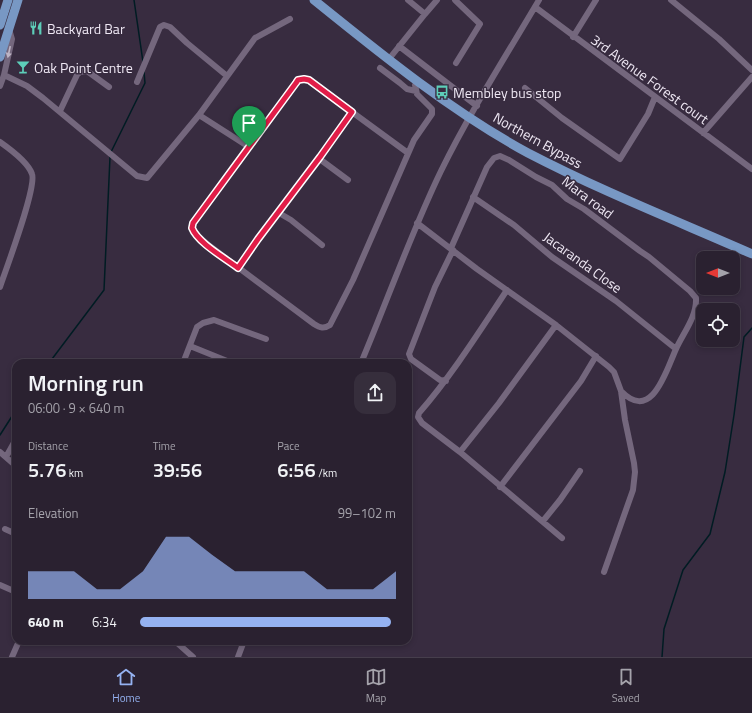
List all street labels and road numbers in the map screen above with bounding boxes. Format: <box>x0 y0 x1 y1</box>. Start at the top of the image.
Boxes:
street label: 3rd Avenue Forest court <box>587 29 713 129</box>
street label: Northern Bypass <box>489 107 587 173</box>
street label: Mara road <box>558 170 618 224</box>
street label: Jacaranda Close <box>539 226 627 298</box>

